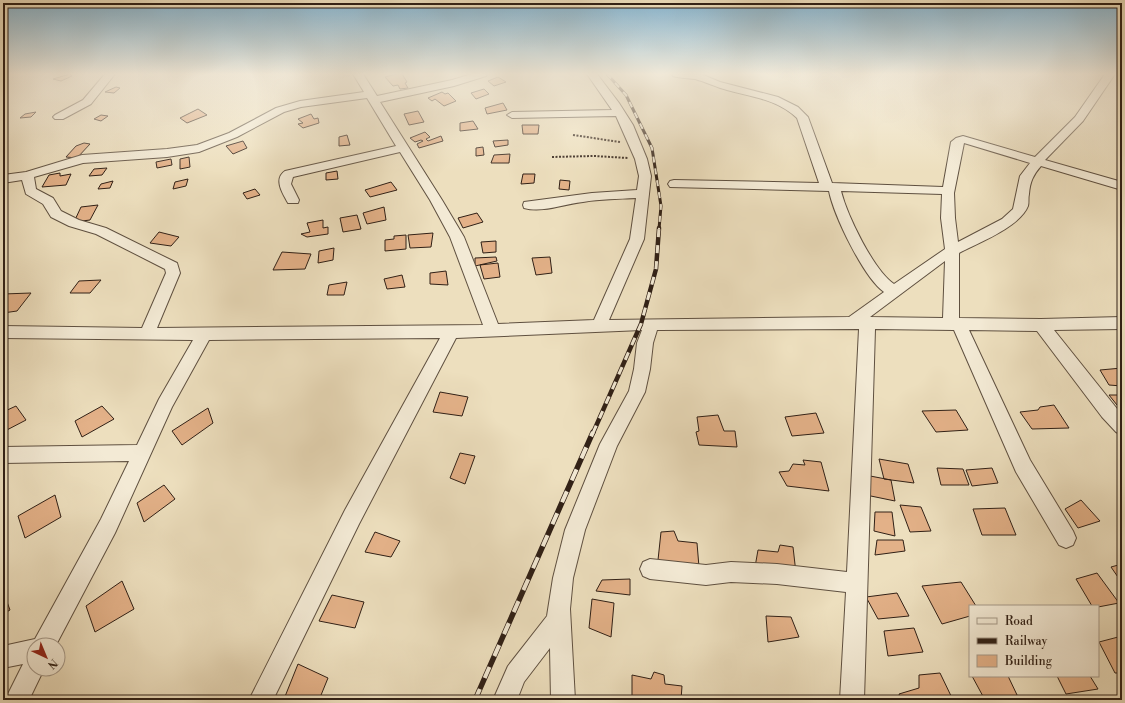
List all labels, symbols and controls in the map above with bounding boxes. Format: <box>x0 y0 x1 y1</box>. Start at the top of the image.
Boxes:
legend <box>969 605 1099 677</box>
text: Road <box>1005 614 1033 629</box>
text: Railway <box>1005 634 1047 649</box>
north arrow <box>26 637 66 677</box>
text: Building <box>1004 654 1053 669</box>
text: N <box>44 655 60 672</box>

